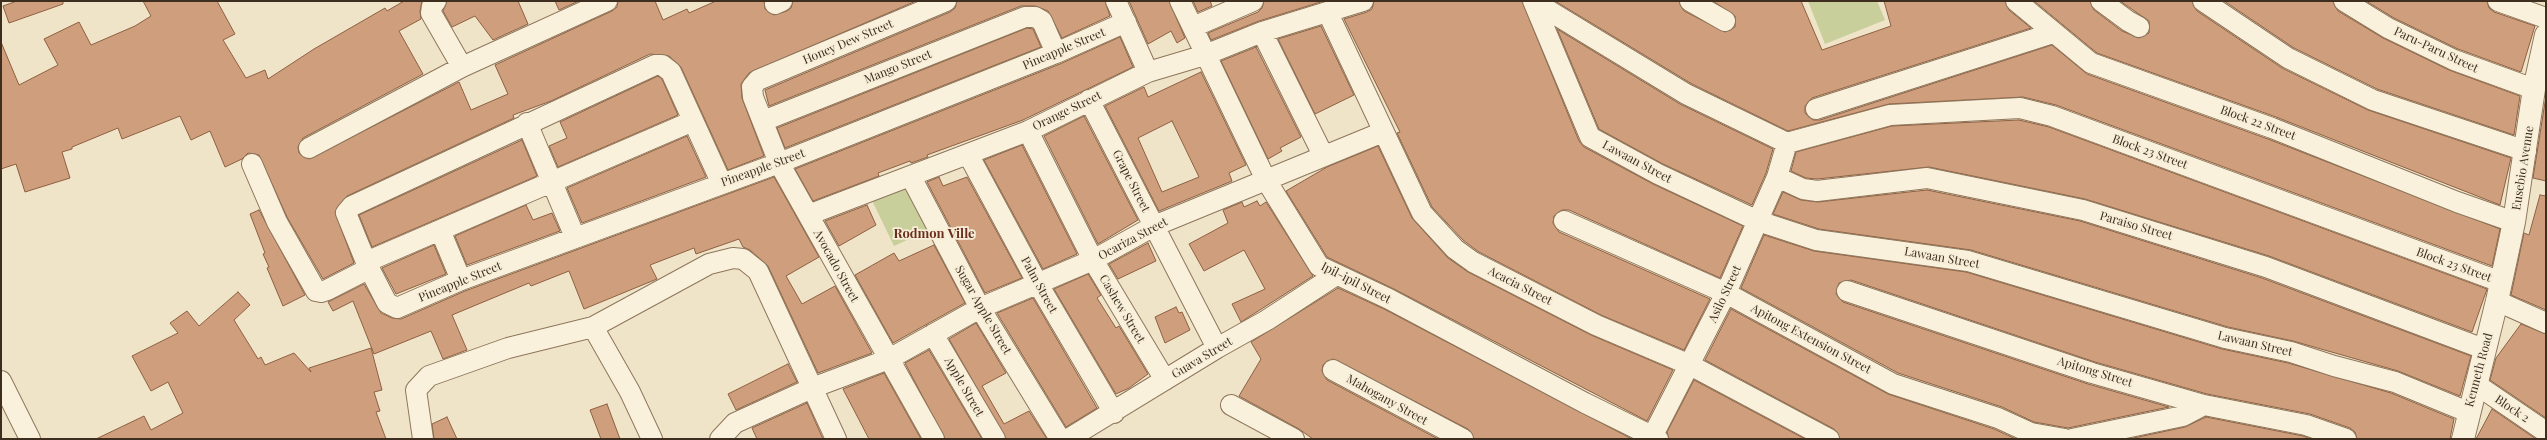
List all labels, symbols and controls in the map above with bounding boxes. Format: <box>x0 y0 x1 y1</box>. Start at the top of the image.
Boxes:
street label: Honey Dew Street <box>801 16 895 68</box>
street label: Paru-Paru Street <box>2392 24 2480 76</box>
street label: Pineapple Street <box>1021 25 1107 73</box>
street label: Mango Street <box>862 47 934 87</box>
street label: Orange Street <box>1030 88 1104 134</box>
street label: Block 22 Street <box>2218 103 2298 143</box>
street label: Eusebio Avenue <box>2509 125 2537 211</box>
street label: Block 23 Street <box>2110 132 2190 172</box>
street label: Lawaan Street <box>1600 138 1674 186</box>
street label: Pineapple Street <box>719 146 807 190</box>
street label: Grape Street <box>1109 147 1153 215</box>
street label: Paraiso Street <box>2098 209 2174 243</box>
street label: Ocariza Street <box>1096 215 1170 263</box>
district label: Rodmon Ville <box>893 226 975 242</box>
street label: Avocado Street <box>810 227 862 305</box>
street label: Lawaan Street <box>1903 244 1981 272</box>
street label: Block 23 Street <box>2414 245 2494 285</box>
street label: Palm Street <box>1018 254 1060 316</box>
street label: Pineapple Street <box>416 259 504 305</box>
street label: Ipil-ipil Street <box>1319 259 1393 307</box>
street label: Sugar Apple Street <box>952 263 1014 357</box>
street label: Asilo Street <box>1705 263 1745 325</box>
street label: Acacia Street <box>1486 264 1554 308</box>
street label: Cashew Street <box>1096 272 1148 346</box>
street label: Apitong Extension Street <box>1748 301 1874 377</box>
street label: Lawaan Street <box>2216 328 2294 360</box>
street label: Kenneth Road <box>2462 331 2496 409</box>
street label: Guava Street <box>1169 334 1235 382</box>
street label: Apitong Street <box>2056 354 2134 390</box>
street label: Apple Street <box>941 355 987 419</box>
street label: Mahogany Street <box>1344 372 1430 428</box>
street label: Block 2 <box>2492 392 2532 426</box>

